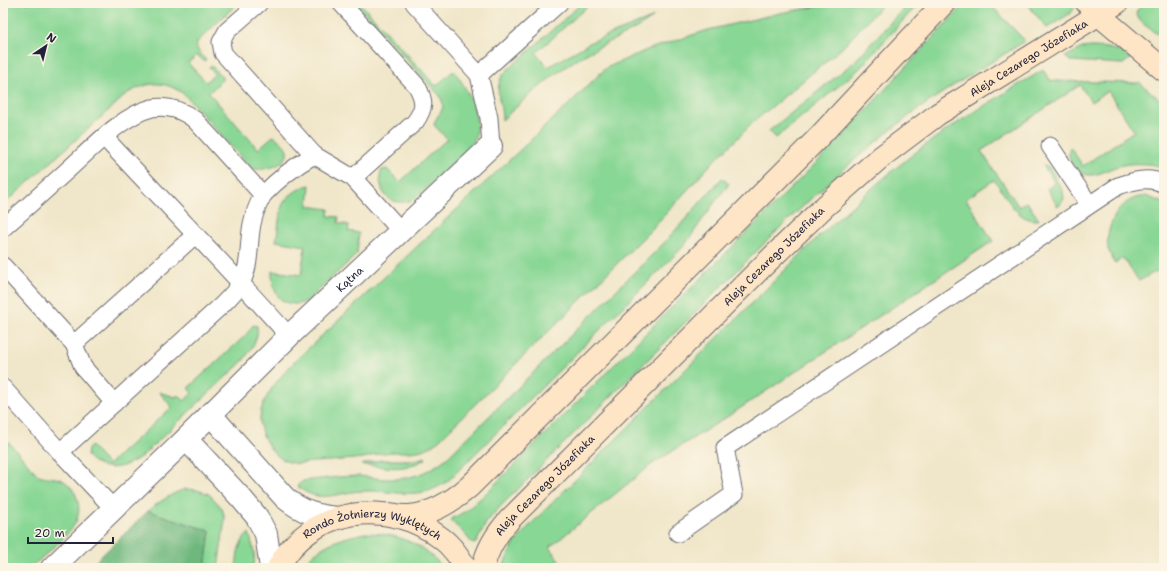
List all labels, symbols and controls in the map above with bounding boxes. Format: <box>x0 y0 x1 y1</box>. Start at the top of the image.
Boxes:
street label: Aleja Cezarego Józefiaka <box>967 15 1091 100</box>
north arrow <box>26 26 66 66</box>
text: N <box>44 30 60 47</box>
street label: Aleja Cezarego Józefiaka <box>720 203 828 309</box>
street label: Kątna <box>333 262 367 295</box>
street label: Aleja Cezarego Józefiaka <box>492 431 598 539</box>
text: Rondo Żołnierzy Wyklętych <box>299 506 445 544</box>
scale bar <box>28 519 113 545</box>
text: 20 m <box>34 525 65 541</box>
street label: Rondo Żołnierzy Wyklętych <box>299 533 445 547</box>

